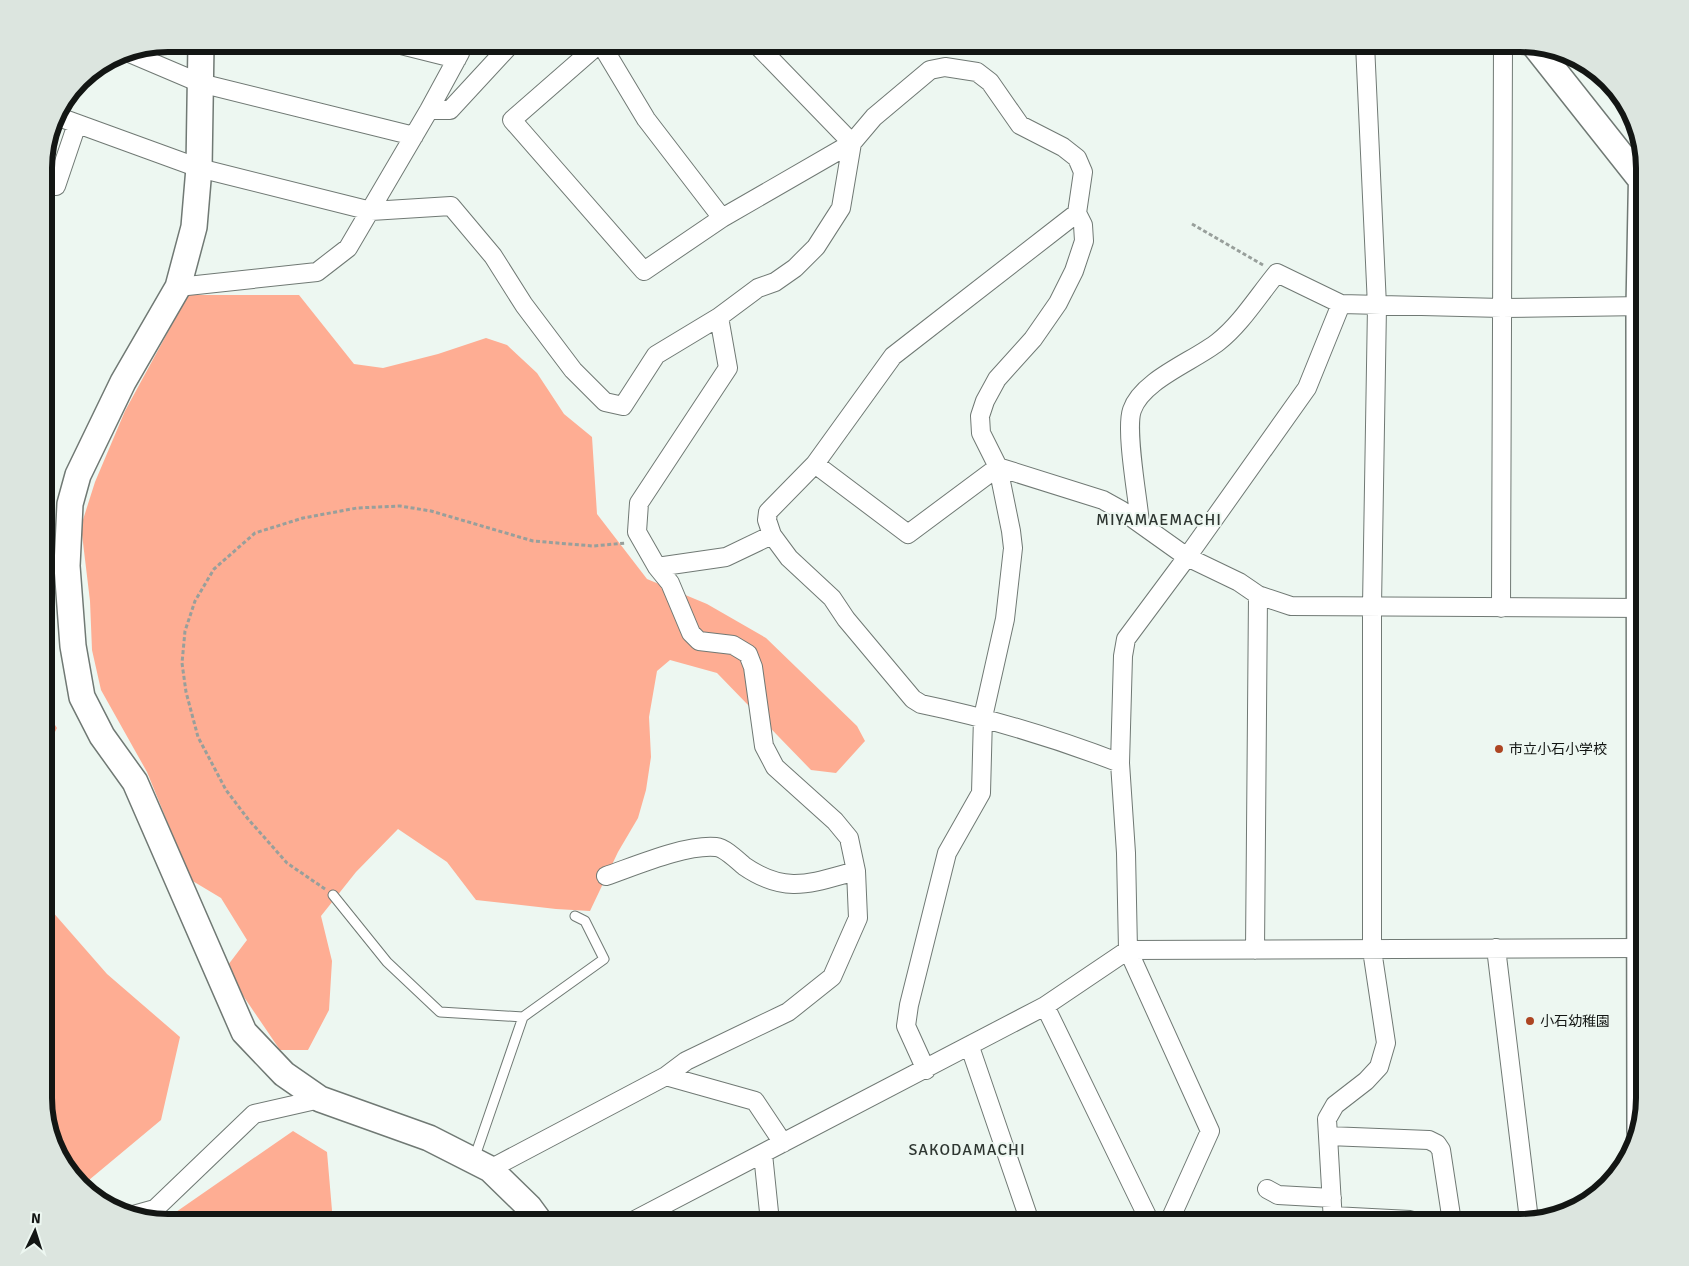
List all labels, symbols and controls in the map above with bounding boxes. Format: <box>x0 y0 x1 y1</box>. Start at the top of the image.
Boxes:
district label: MIYAMAEMACHI <box>1096 510 1222 530</box>
place label: 市立小石小学校 <box>1509 741 1607 758</box>
marker: 市立小石小学校 <box>1493 743 1505 755</box>
place label: 小石幼稚園 <box>1540 1013 1610 1030</box>
marker: 小石幼稚園 <box>1524 1015 1536 1027</box>
district label: SAKODAMACHI <box>908 1140 1026 1160</box>
north arrow <box>10 1206 60 1256</box>
text: N <box>30 1210 41 1227</box>

